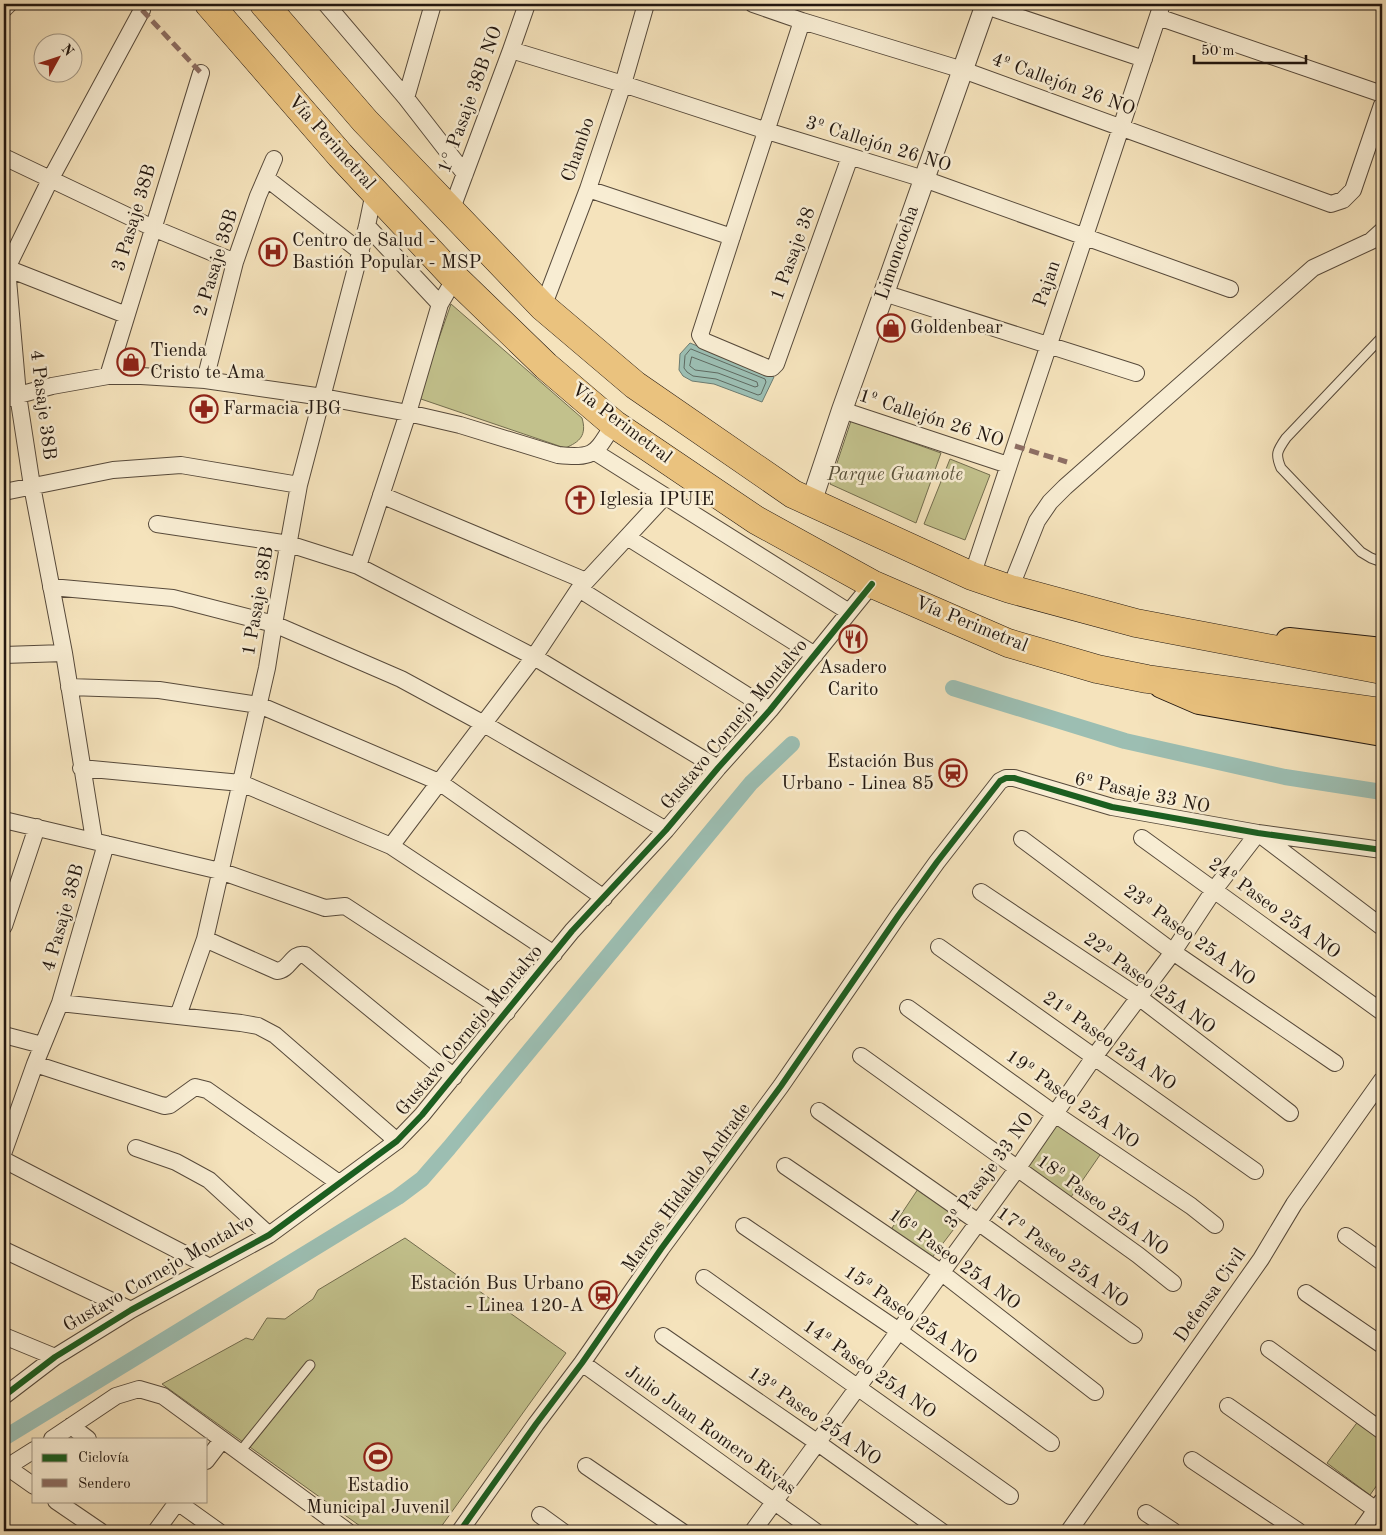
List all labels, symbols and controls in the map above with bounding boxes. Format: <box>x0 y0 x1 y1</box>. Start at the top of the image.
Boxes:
street label: 1° Pasaje 38B NO <box>436 24 506 176</box>
north arrow <box>32 32 82 82</box>
scale bar <box>1194 32 1306 64</box>
text: N <box>58 42 76 59</box>
text: 50 m <box>1201 44 1235 59</box>
street label: 4º Callejón 26 NO <box>989 50 1137 120</box>
street label: Vía Perimetral <box>284 92 378 194</box>
street label: 3º Callejón 26 NO <box>803 114 953 176</box>
street label: Chambo <box>559 115 599 185</box>
street label: 3 Pasaje 38B <box>110 162 160 274</box>
street label: Limoncocha <box>873 203 923 303</box>
street label: 1 Pasaje 38 <box>768 205 820 303</box>
street label: 2 Pasaje 38B <box>192 207 242 319</box>
place label: Centro de Salud - Bastión Popular - MSP <box>292 232 482 273</box>
hospital icon: Centro de Salud - Bastión Popular - MSP <box>258 237 288 267</box>
street label: Pajan <box>1031 259 1065 309</box>
shop icon: Goldenbear <box>876 313 906 343</box>
place label: Goldenbear <box>910 319 1003 338</box>
place label: Tienda Cristo te Ama <box>150 342 266 383</box>
shop icon: Tienda Cristo te Ama <box>116 347 146 377</box>
street label: 4 Pasaje 38B <box>26 349 58 461</box>
street label: Vía Perimetral <box>567 380 675 468</box>
street label: 1º Callejón 26 NO <box>856 387 1006 451</box>
pharmacy icon: Farmacia JBG <box>189 394 219 424</box>
place label: Farmacia JBG <box>223 400 342 419</box>
park label: Parque Guamote <box>826 466 963 485</box>
church icon: Iglesia IPUIE <box>565 485 595 515</box>
place label: Iglesia IPUIE <box>599 491 714 510</box>
street label: 1 Pasaje 38B <box>240 545 278 657</box>
street label: Vía Perimetral <box>912 594 1030 656</box>
restaurant icon: Asadero Carito <box>838 624 868 654</box>
street label: Gustavo Cornejo Montalvo <box>658 636 812 814</box>
place label: Asadero Carito <box>819 659 887 700</box>
place label: Estación Bus Urbano - Linea 85 <box>781 753 934 794</box>
station icon: Estación Bus Urbano - Linea 85 <box>938 758 968 788</box>
street label: 6º Pasaje 33 NO <box>1072 770 1212 818</box>
street label: 24º Paseo 25A NO <box>1205 855 1343 963</box>
street label: 4 Pasaje 38B <box>40 862 88 974</box>
street label: 23º Paseo 25A NO <box>1120 882 1258 990</box>
street label: 22º Paseo 25A NO <box>1080 930 1218 1038</box>
street label: Gustavo Cornejo Montalvo <box>393 942 547 1120</box>
street label: 21º Paseo 25A NO <box>1039 989 1179 1095</box>
street label: 19º Paseo 25A NO <box>1002 1047 1142 1153</box>
street label: Marcos Hidaldo Andrade <box>619 1100 755 1276</box>
street label: 3º Pasaje 33 NO <box>942 1110 1038 1232</box>
street label: 18º Paseo 25A NO <box>1033 1152 1171 1260</box>
street label: 17º Paseo 25A NO <box>993 1204 1131 1312</box>
street label: 16º Paseo 25A NO <box>885 1206 1023 1314</box>
street label: Gustavo Cornejo Montalvo <box>60 1212 258 1336</box>
street label: Defensa Civil <box>1172 1246 1250 1346</box>
street label: 15º Paseo 25A NO <box>840 1263 980 1369</box>
place label: Estación Bus Urbano - Linea 120-A <box>410 1275 584 1316</box>
station icon: Estación Bus Urbano - Linea 120-A <box>588 1280 618 1310</box>
street label: 14º Paseo 25A NO <box>799 1317 939 1423</box>
street label: Julio Juan Romero Rivas <box>621 1363 799 1499</box>
street label: 13º Paseo 25A NO <box>744 1364 884 1470</box>
legend <box>32 1438 208 1502</box>
sports icon: Estadio Municipal Juvenil <box>363 1442 393 1472</box>
text: Ciclovía <box>78 1451 130 1466</box>
text: Sendero <box>78 1477 131 1492</box>
place label: Estadio Municipal Juvenil <box>306 1477 450 1518</box>

